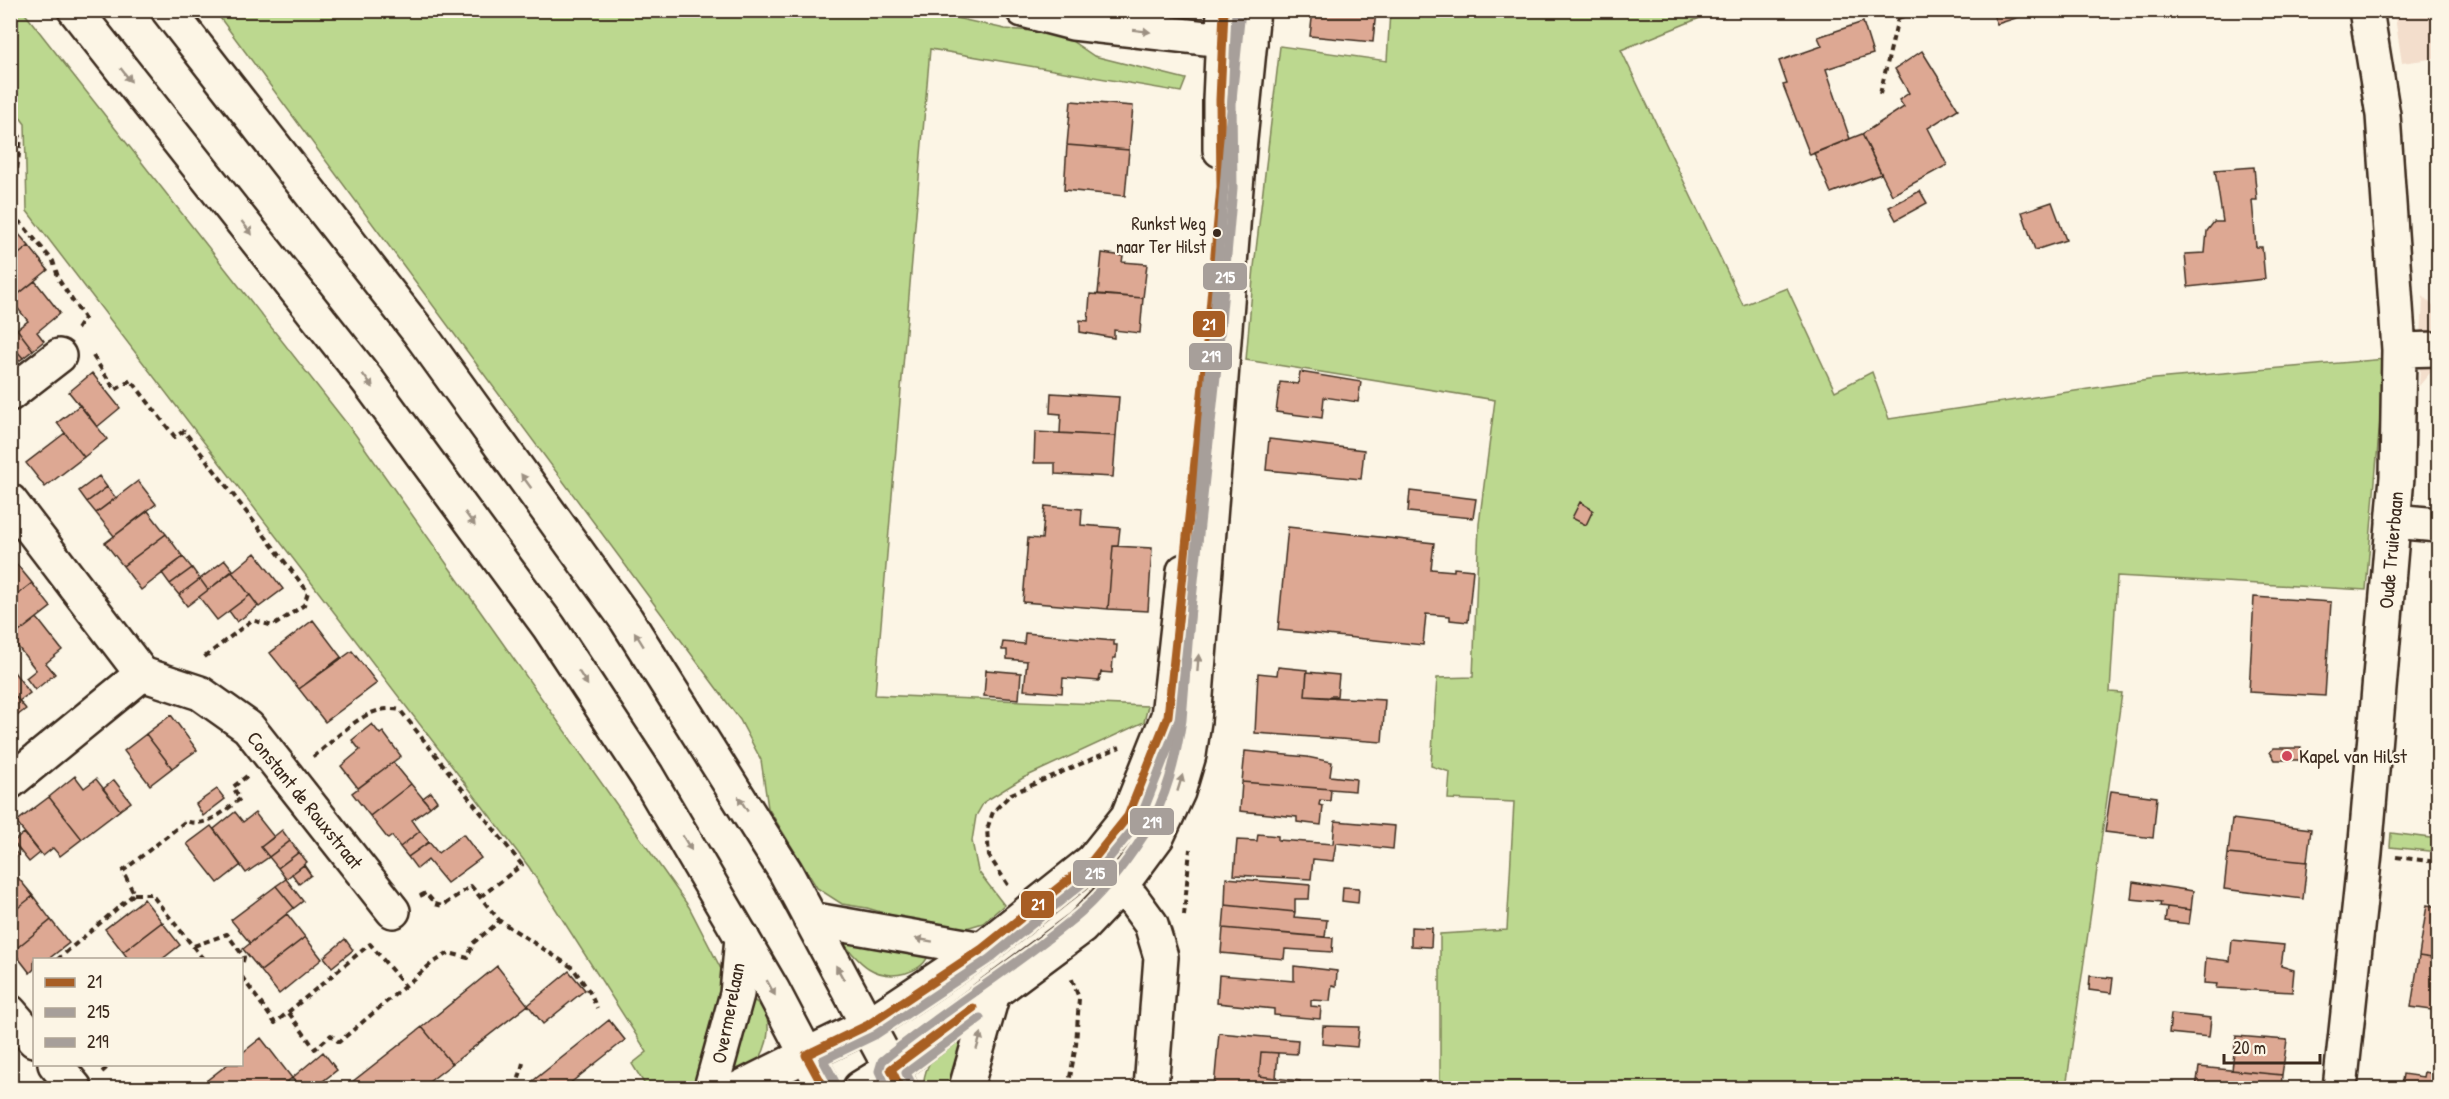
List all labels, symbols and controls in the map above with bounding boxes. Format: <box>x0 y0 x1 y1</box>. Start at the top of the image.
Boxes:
one-way arrow <box>1133 27 1152 36</box>
one-way arrow <box>120 67 133 83</box>
place label: Runkst Weg naar Ter Hilst <box>1116 211 1207 259</box>
one-way arrow <box>241 220 254 236</box>
marker: Runkst Weg naar Ter Hilst <box>1211 227 1223 239</box>
line badge: 215 <box>1202 262 1248 291</box>
text: 215 <box>1215 266 1235 288</box>
line badge: 21 <box>1192 310 1226 338</box>
text: 21 <box>1202 313 1216 335</box>
line badge: 219 <box>1188 342 1233 371</box>
text: 219 <box>1201 345 1221 367</box>
one-way arrow <box>361 373 374 389</box>
one-way arrow <box>520 473 532 489</box>
street label: Oude Truierbaan <box>2372 490 2409 610</box>
one-way arrow <box>464 511 476 527</box>
one-way arrow <box>634 631 645 647</box>
one-way arrow <box>1194 653 1203 672</box>
one-way arrow <box>577 670 588 687</box>
street label: Constant de Rouxstraat <box>241 725 370 875</box>
place label: Kapel van Hilst <box>2299 742 2408 769</box>
marker: Kapel van Hilst <box>2280 749 2294 763</box>
one-way arrow <box>1176 773 1185 791</box>
one-way arrow <box>737 796 748 812</box>
line badge: 219 <box>1129 807 1175 836</box>
text: 219 <box>1142 811 1162 833</box>
one-way arrow <box>681 835 692 851</box>
line badge: 215 <box>1072 859 1118 887</box>
text: 215 <box>1085 862 1105 884</box>
line badge: 21 <box>1020 890 1055 919</box>
text: 21 <box>1031 893 1045 915</box>
one-way arrow <box>914 935 933 944</box>
legend <box>33 958 243 1066</box>
street label: Overmerelaan <box>705 960 750 1066</box>
one-way arrow <box>835 965 845 982</box>
text: 21 <box>87 969 102 994</box>
one-way arrow <box>766 979 776 996</box>
text: 215 <box>87 999 110 1024</box>
scale bar <box>2224 1027 2320 1065</box>
text: 219 <box>87 1029 109 1054</box>
one-way arrow <box>975 1032 985 1050</box>
text: 20 m <box>2233 1035 2266 1060</box>

